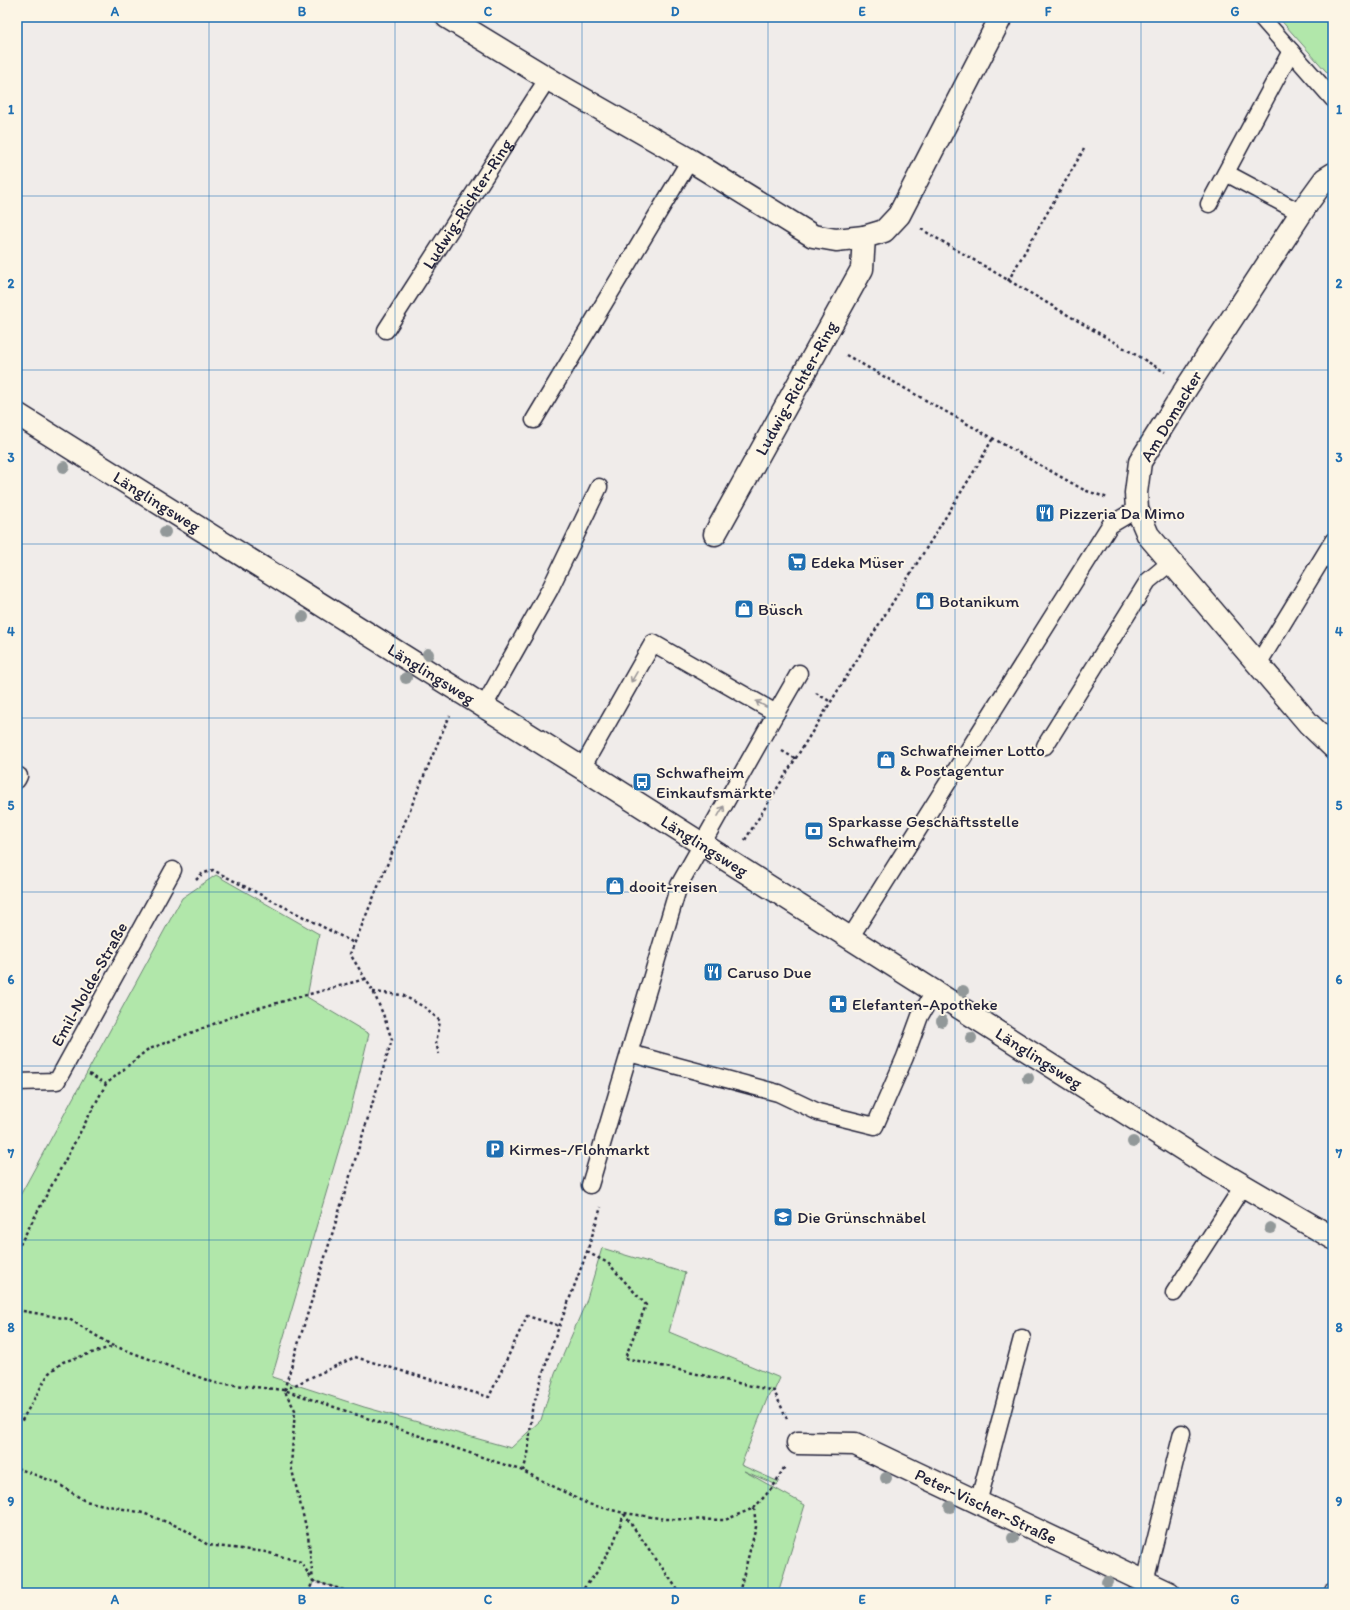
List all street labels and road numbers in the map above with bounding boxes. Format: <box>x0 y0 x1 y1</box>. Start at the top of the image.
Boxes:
street label: Ludwig-Richter-Ring <box>418 135 516 273</box>
street label: Ludwig-Richter-Ring <box>751 317 841 459</box>
street label: Am Domacker <box>1136 366 1206 465</box>
street label: Länglingsweg <box>110 467 204 537</box>
street label: Länglingsweg <box>384 639 479 709</box>
street label: Länglingsweg <box>657 811 752 881</box>
street label: Emil-Nolde-Straße <box>47 918 131 1050</box>
street label: Länglingsweg <box>992 1023 1087 1093</box>
street label: Peter-Vischer-Straße <box>912 1464 1060 1548</box>

